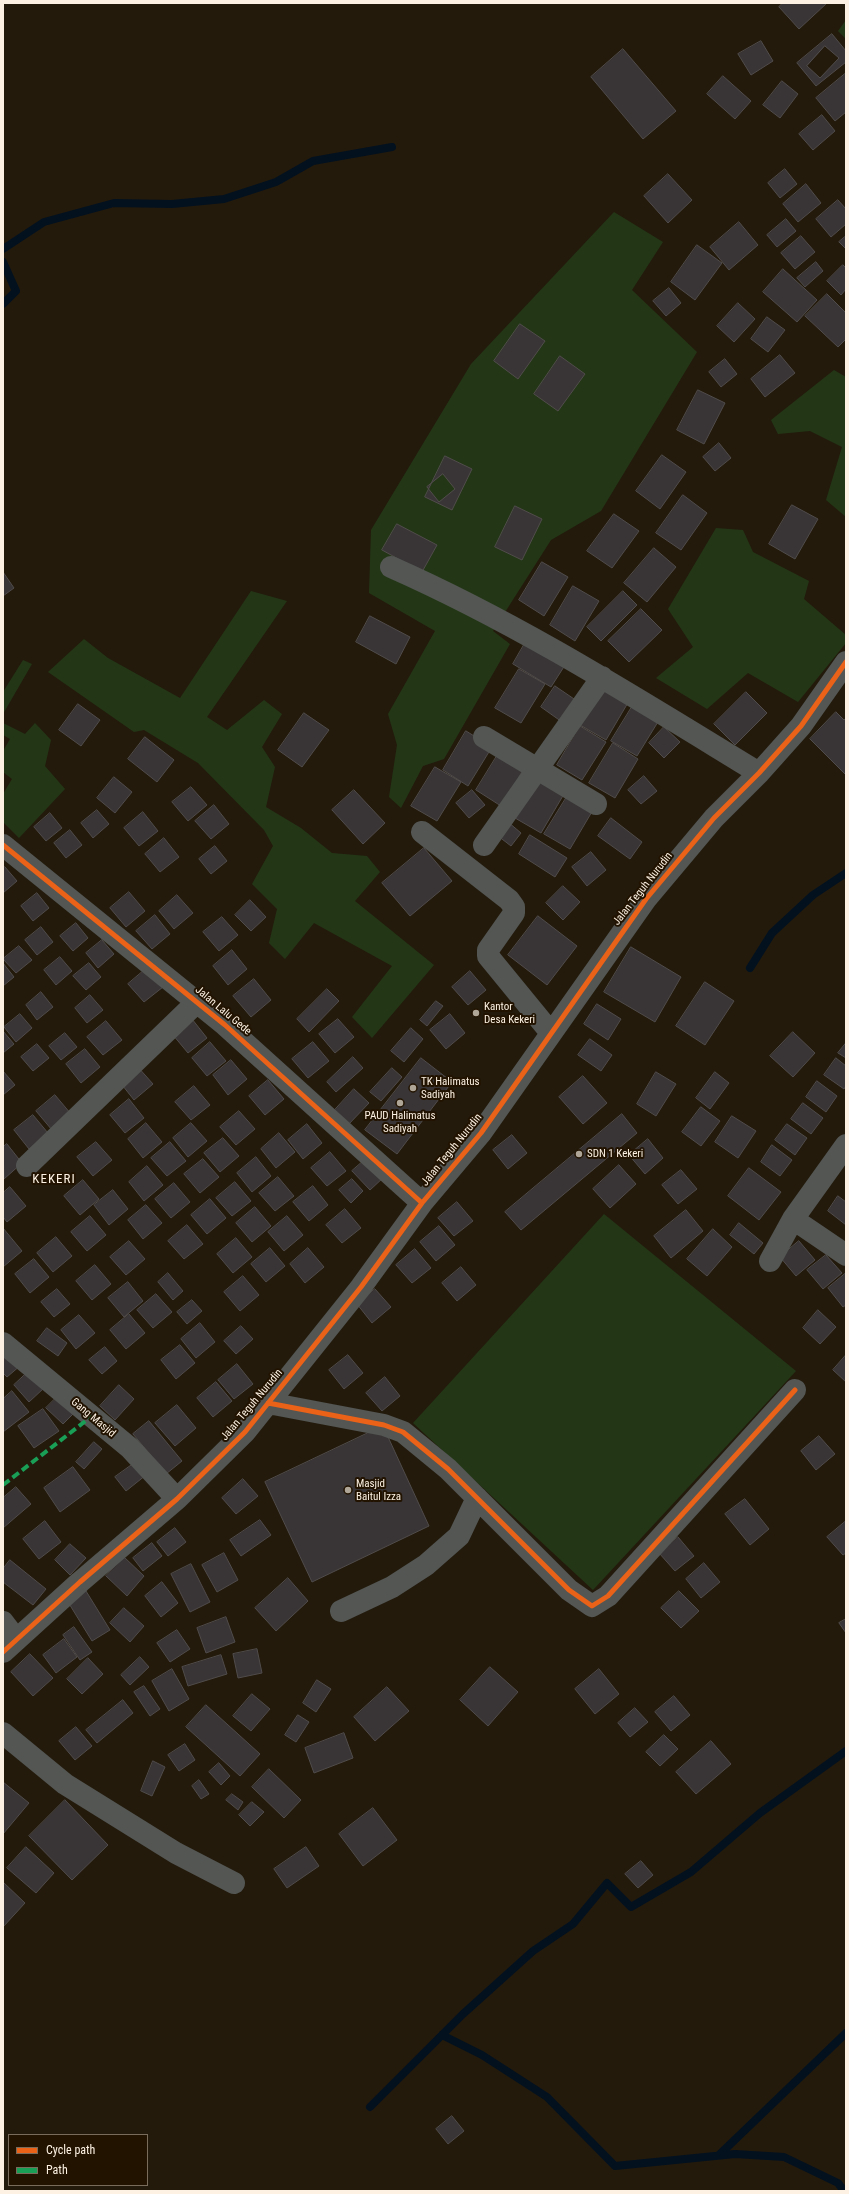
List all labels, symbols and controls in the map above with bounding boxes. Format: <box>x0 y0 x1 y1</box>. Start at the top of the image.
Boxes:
street label: Jalan Teguh Nurudin <box>610 850 676 928</box>
street label: Jalan Lalu Gede <box>192 984 254 1038</box>
place label: Kantor Desa Kekeri <box>484 1000 535 1026</box>
marker: Kantor Desa Kekeri <box>471 1008 481 1018</box>
place label: TK Halimatus Sadiyah <box>421 1075 480 1101</box>
marker: TK Halimatus Sadiyah <box>408 1083 418 1093</box>
marker: PAUD Halimatus Sadiyah <box>395 1098 405 1108</box>
place label: PAUD Halimatus Sadiyah <box>365 1109 435 1135</box>
street label: Jalan Teguh Nurudin <box>419 1111 485 1189</box>
place label: SDN 1 Kekeri <box>587 1147 643 1161</box>
marker: SDN 1 Kekeri <box>574 1149 584 1159</box>
district label: KEKERI <box>32 1172 76 1188</box>
street label: Jalan Teguh Nurudin <box>218 1367 286 1443</box>
street label: Gang Masjid <box>68 1396 118 1440</box>
place label: Masjid Baitul Izza <box>356 1477 401 1503</box>
marker: Masjid Baitul Izza <box>343 1485 353 1495</box>
legend <box>8 2134 148 2186</box>
text: Cycle path <box>46 2143 95 2157</box>
text: Path <box>46 2163 68 2177</box>

